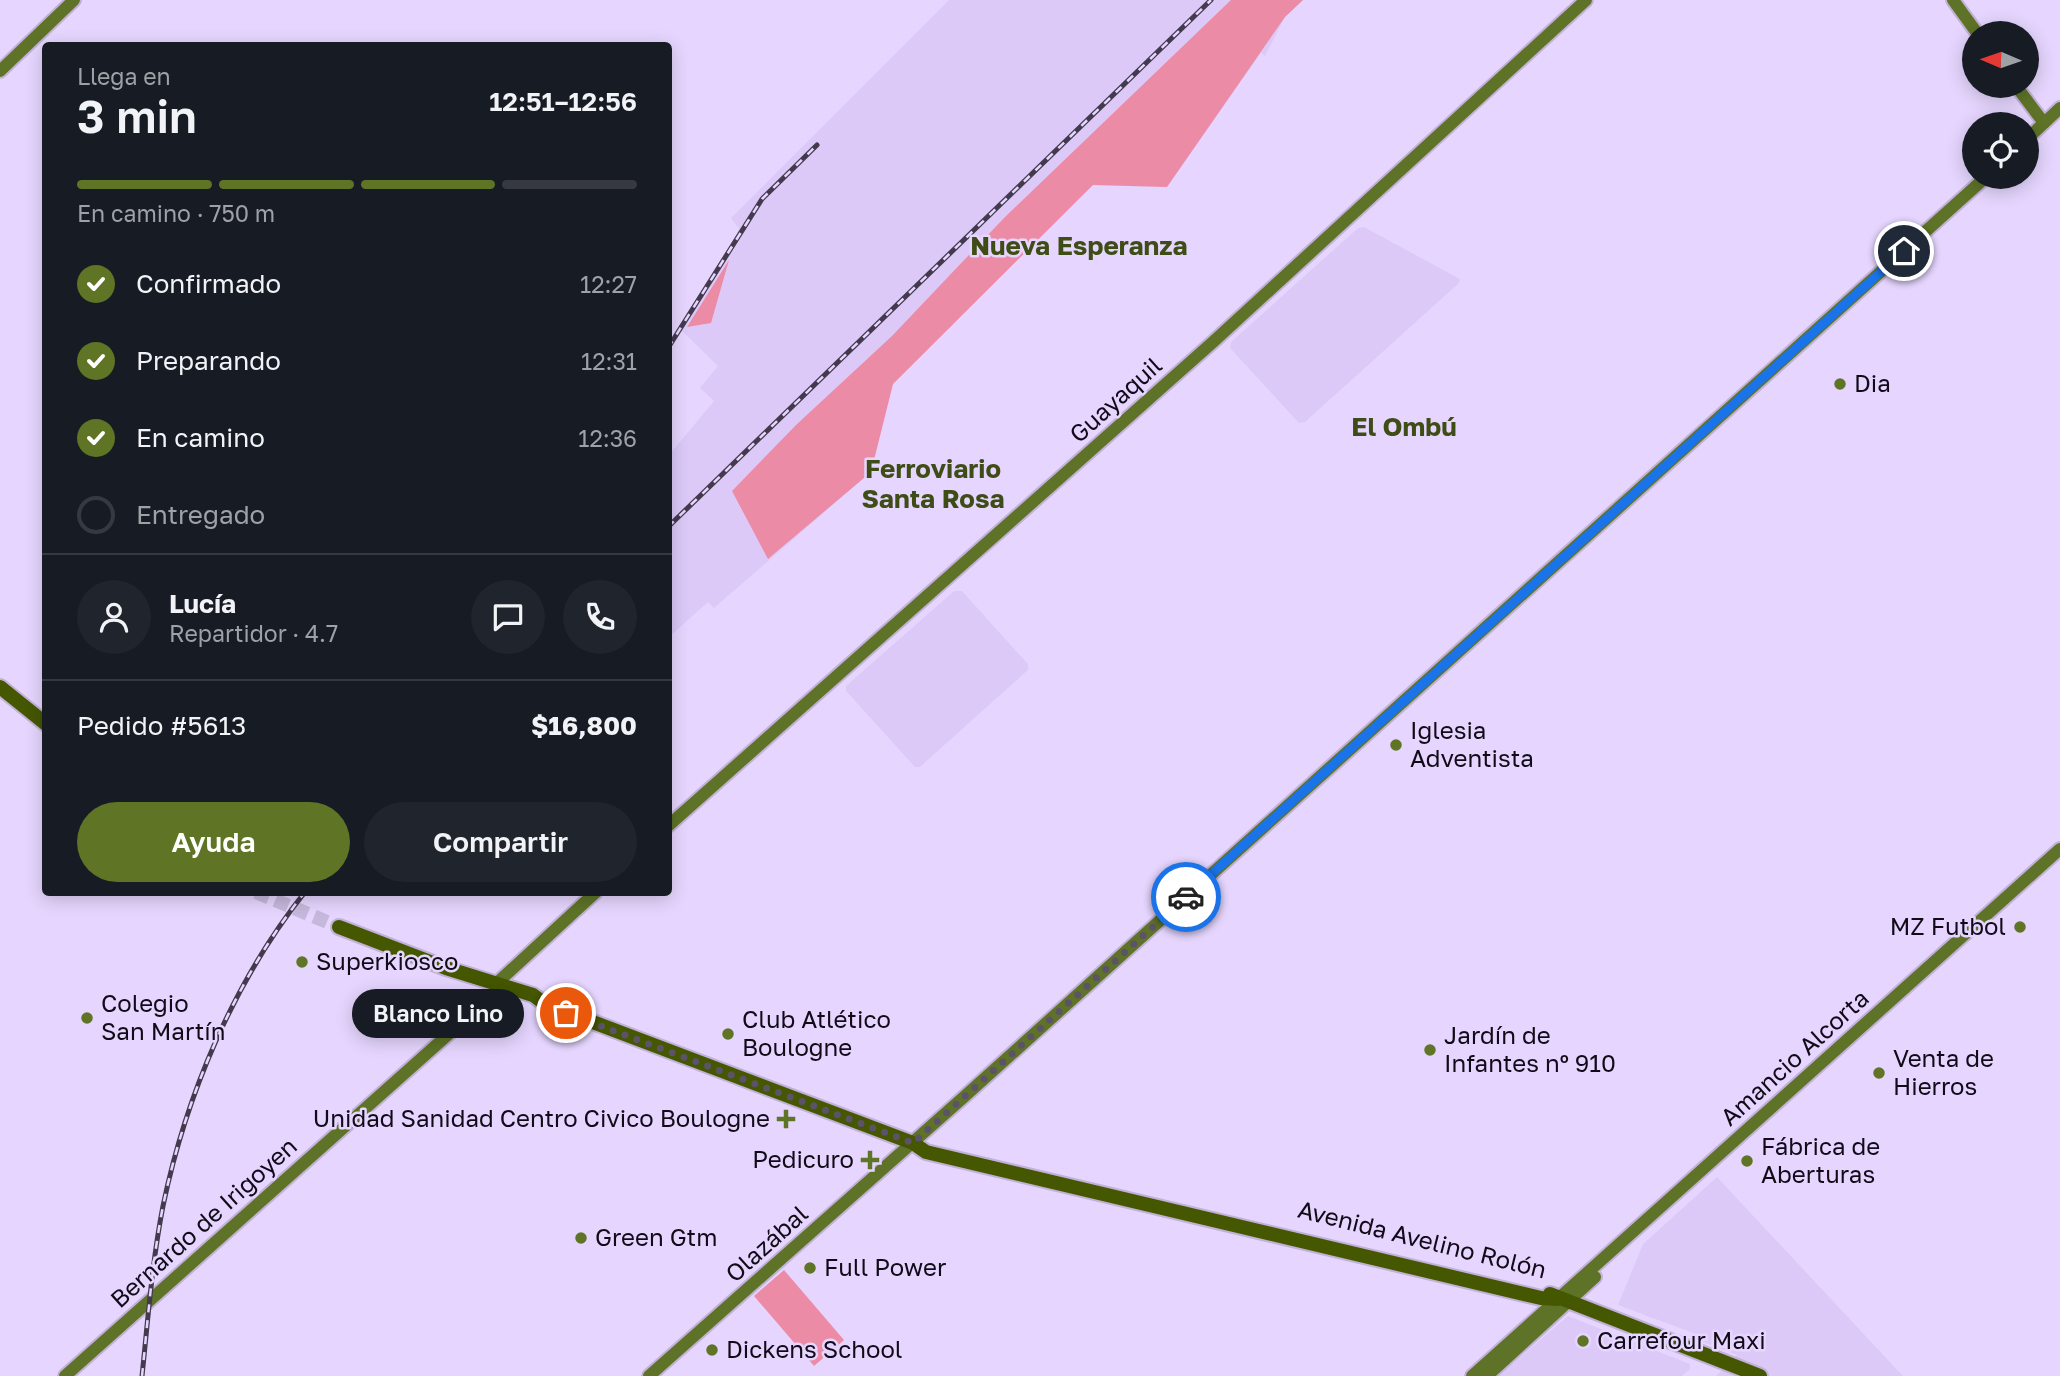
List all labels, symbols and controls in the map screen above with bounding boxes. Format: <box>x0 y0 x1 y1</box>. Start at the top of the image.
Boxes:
north arrow <box>1962 21 2039 98</box>
map controls <box>1962 21 2039 189</box>
text: Llega en <box>77 62 171 90</box>
text: 12:51–12:56 <box>489 86 637 117</box>
text: 3 min <box>77 88 197 143</box>
button: locate <box>1962 112 2039 189</box>
text: En camino · 750 m <box>77 199 275 227</box>
pin <box>1874 221 1934 281</box>
district label: Nueva Esperanza <box>970 230 1188 261</box>
icon: home <box>1885 232 1923 270</box>
icon: check <box>77 265 115 303</box>
text: Confirmado <box>136 268 281 299</box>
text: 12:27 <box>580 270 637 298</box>
icon: check <box>77 342 115 380</box>
text: Preparando <box>136 345 281 376</box>
text: 12:31 <box>581 347 637 375</box>
street label: Guayaquil <box>1063 350 1167 448</box>
place label: Dia <box>1854 368 1891 397</box>
marker: Dia <box>1832 376 1848 392</box>
district label: El Ombú <box>1351 411 1457 442</box>
icon: check <box>77 419 115 457</box>
text: En camino <box>136 422 265 453</box>
text: 12:36 <box>578 424 637 452</box>
district label: Ferroviario Santa Rosa <box>861 453 1005 514</box>
text: Entregado <box>136 499 265 530</box>
button: person <box>77 580 151 654</box>
button: chat <box>471 580 545 654</box>
button: phone <box>563 580 637 654</box>
text: Lucía <box>169 588 236 619</box>
text: Repartidor · 4.7 <box>169 619 338 647</box>
text: Pedido #5613 <box>77 710 246 741</box>
text: $16,800 <box>531 710 637 741</box>
place label: Iglesia Adventista <box>1410 715 1534 772</box>
marker: Iglesia Adventista <box>1388 737 1404 753</box>
button: Ayuda <box>77 802 350 882</box>
button: Compartir <box>364 802 637 882</box>
courier <box>1151 862 1221 932</box>
icon: car <box>1167 878 1205 916</box>
place label: MZ Futbol <box>1890 911 2006 940</box>
marker: MZ Futbol <box>2012 919 2028 935</box>
place label: Superkiosco <box>316 946 459 975</box>
marker: Superkiosco <box>294 954 310 970</box>
pin <box>536 983 596 1043</box>
street label: Amancio Alcorta <box>1714 983 1874 1131</box>
place label: Colegio San Martín <box>101 988 226 1045</box>
callout: Blanco Lino <box>352 988 524 1038</box>
icon: bag <box>547 994 585 1032</box>
text: Blanco Lino <box>373 999 503 1027</box>
place label: Club Atlético Boulogne <box>742 1004 891 1061</box>
marker: Colegio San Martín <box>79 1010 95 1026</box>
place label: Jardín de Infantes nº 910 <box>1444 1020 1616 1077</box>
marker: Club Atlético Boulogne <box>720 1026 736 1042</box>
marker: Jardín de Infantes nº 910 <box>1422 1042 1438 1058</box>
place label: Venta de Hierros <box>1893 1043 1994 1100</box>
marker: Venta de Hierros <box>1871 1065 1887 1081</box>
place label: Unidad Sanidad Centro Civico Boulogne <box>313 1103 770 1132</box>
marker: Unidad Sanidad Centro Civico Boulogne <box>776 1109 796 1129</box>
street label: Bernardo de Irigoyen <box>104 1131 302 1313</box>
place label: Fábrica de Aberturas <box>1761 1131 1880 1188</box>
place label: Pedicuro <box>752 1144 854 1173</box>
marker: Pedicuro <box>860 1150 880 1170</box>
marker: Fábrica de Aberturas <box>1739 1153 1755 1169</box>
street label: Avenida Avelino Rolón <box>1295 1194 1550 1283</box>
street label: Olazábal <box>719 1198 813 1287</box>
place label: Green Gtm <box>595 1222 717 1251</box>
marker: Green Gtm <box>573 1230 589 1246</box>
place label: Full Power <box>824 1252 946 1281</box>
marker: Full Power <box>802 1260 818 1276</box>
place label: Carrefour Maxi <box>1597 1325 1766 1354</box>
marker: Carrefour Maxi <box>1575 1333 1591 1349</box>
place label: Dickens School <box>726 1334 902 1363</box>
marker: Dickens School <box>704 1342 720 1358</box>

